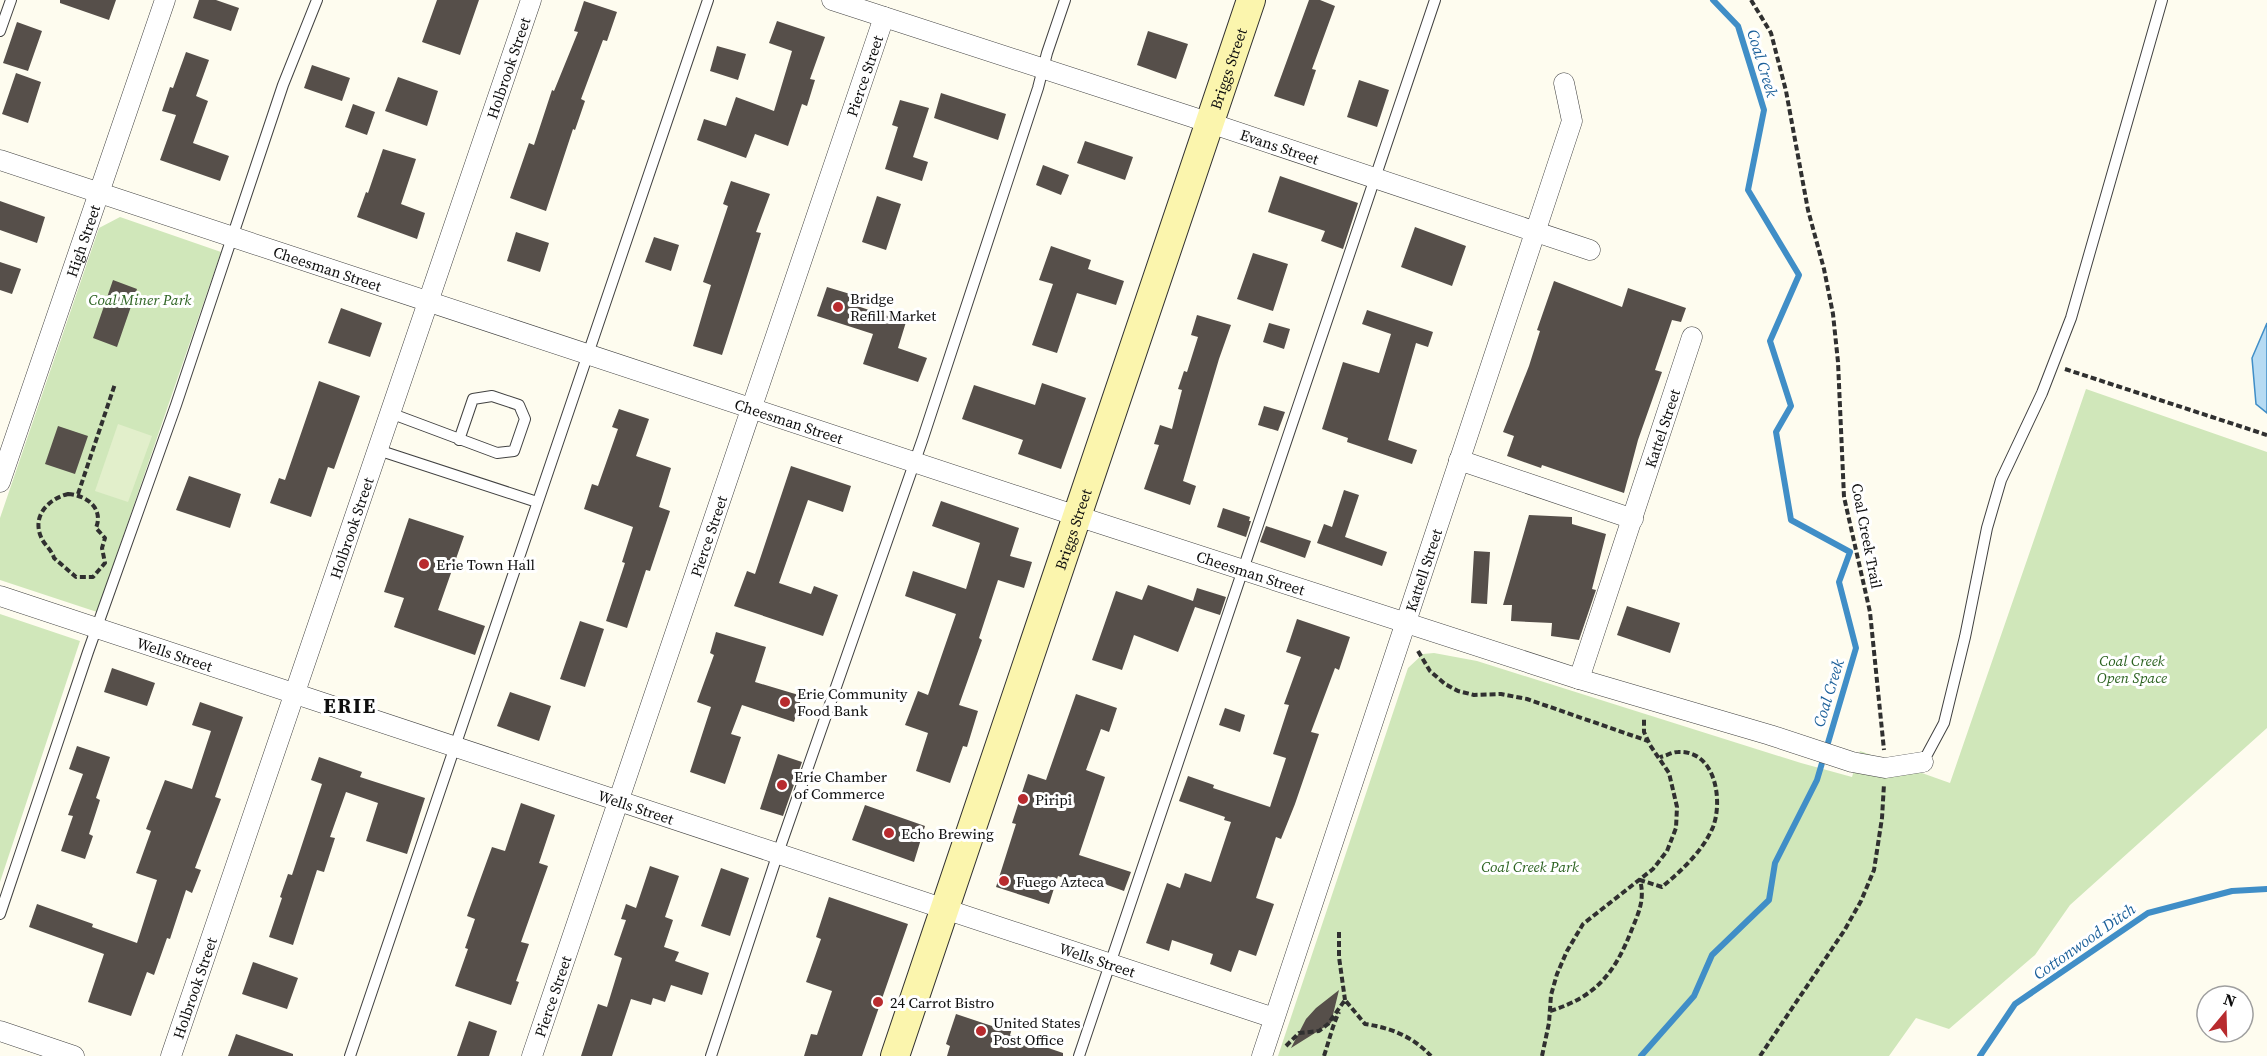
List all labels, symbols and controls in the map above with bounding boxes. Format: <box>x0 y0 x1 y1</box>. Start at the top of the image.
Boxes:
street label: Holbrook Street <box>481 14 535 121</box>
street label: Briggs Street <box>1204 25 1251 112</box>
water label: Coal Creek <box>1742 26 1784 100</box>
street label: Pierce Street <box>841 32 888 119</box>
street label: Evans Street <box>1238 123 1322 169</box>
street label: High Street <box>60 202 105 280</box>
street label: Cheesman Street <box>271 241 385 296</box>
place label: Bridge Refill Market <box>850 288 936 326</box>
park label: Coal Miner Park <box>89 289 192 310</box>
marker: Bridge Refill Market <box>831 300 845 314</box>
street label: Kattel Street <box>1639 386 1685 470</box>
street label: Cheesman Street <box>732 393 846 449</box>
street label: Holbrook Street <box>324 474 378 581</box>
street label: Coal Creek Trail <box>1846 482 1888 591</box>
street label: Briggs Street <box>1049 486 1096 573</box>
street label: Pierce Street <box>685 492 732 579</box>
street label: Kattell Street <box>1400 526 1447 614</box>
street label: Cheesman Street <box>1194 545 1308 600</box>
place label: Erie Town Hall <box>436 554 536 575</box>
marker: Erie Town Hall <box>417 557 431 571</box>
street label: Wells Street <box>134 632 215 676</box>
park label: Coal Creek Open Space <box>2097 650 2167 688</box>
water label: Coal Creek <box>1807 656 1849 730</box>
place label: Erie Community Food Bank <box>797 683 908 721</box>
district label: ERIE <box>323 691 377 720</box>
marker: Erie Community Food Bank <box>778 695 792 709</box>
place label: Erie Chamber of Commerce <box>794 766 888 804</box>
marker: Erie Chamber of Commerce <box>775 778 789 792</box>
street label: Wells Street <box>595 784 677 829</box>
place label: Piripi <box>1035 789 1072 810</box>
marker: Piripi <box>1016 792 1030 806</box>
place label: Echo Brewing <box>901 823 994 844</box>
marker: Echo Brewing <box>882 826 896 840</box>
park label: Coal Creek Park <box>1481 856 1580 877</box>
place label: Fuego Azteca <box>1016 871 1105 892</box>
marker: Fuego Azteca <box>997 874 1011 888</box>
water label: Cottonwood Ditch <box>2029 897 2140 984</box>
street label: Holbrook Street <box>167 934 221 1041</box>
street label: Wells Street <box>1057 937 1138 982</box>
street label: Pierce Street <box>529 953 576 1040</box>
north arrow <box>2195 984 2255 1044</box>
text: N <box>2221 988 2239 1012</box>
place label: 24 Carrot Bistro <box>890 992 994 1013</box>
marker: 24 Carrot Bistro <box>871 995 885 1009</box>
place label: United States Post Office <box>993 1012 1081 1050</box>
marker: United States Post Office <box>974 1024 988 1038</box>

